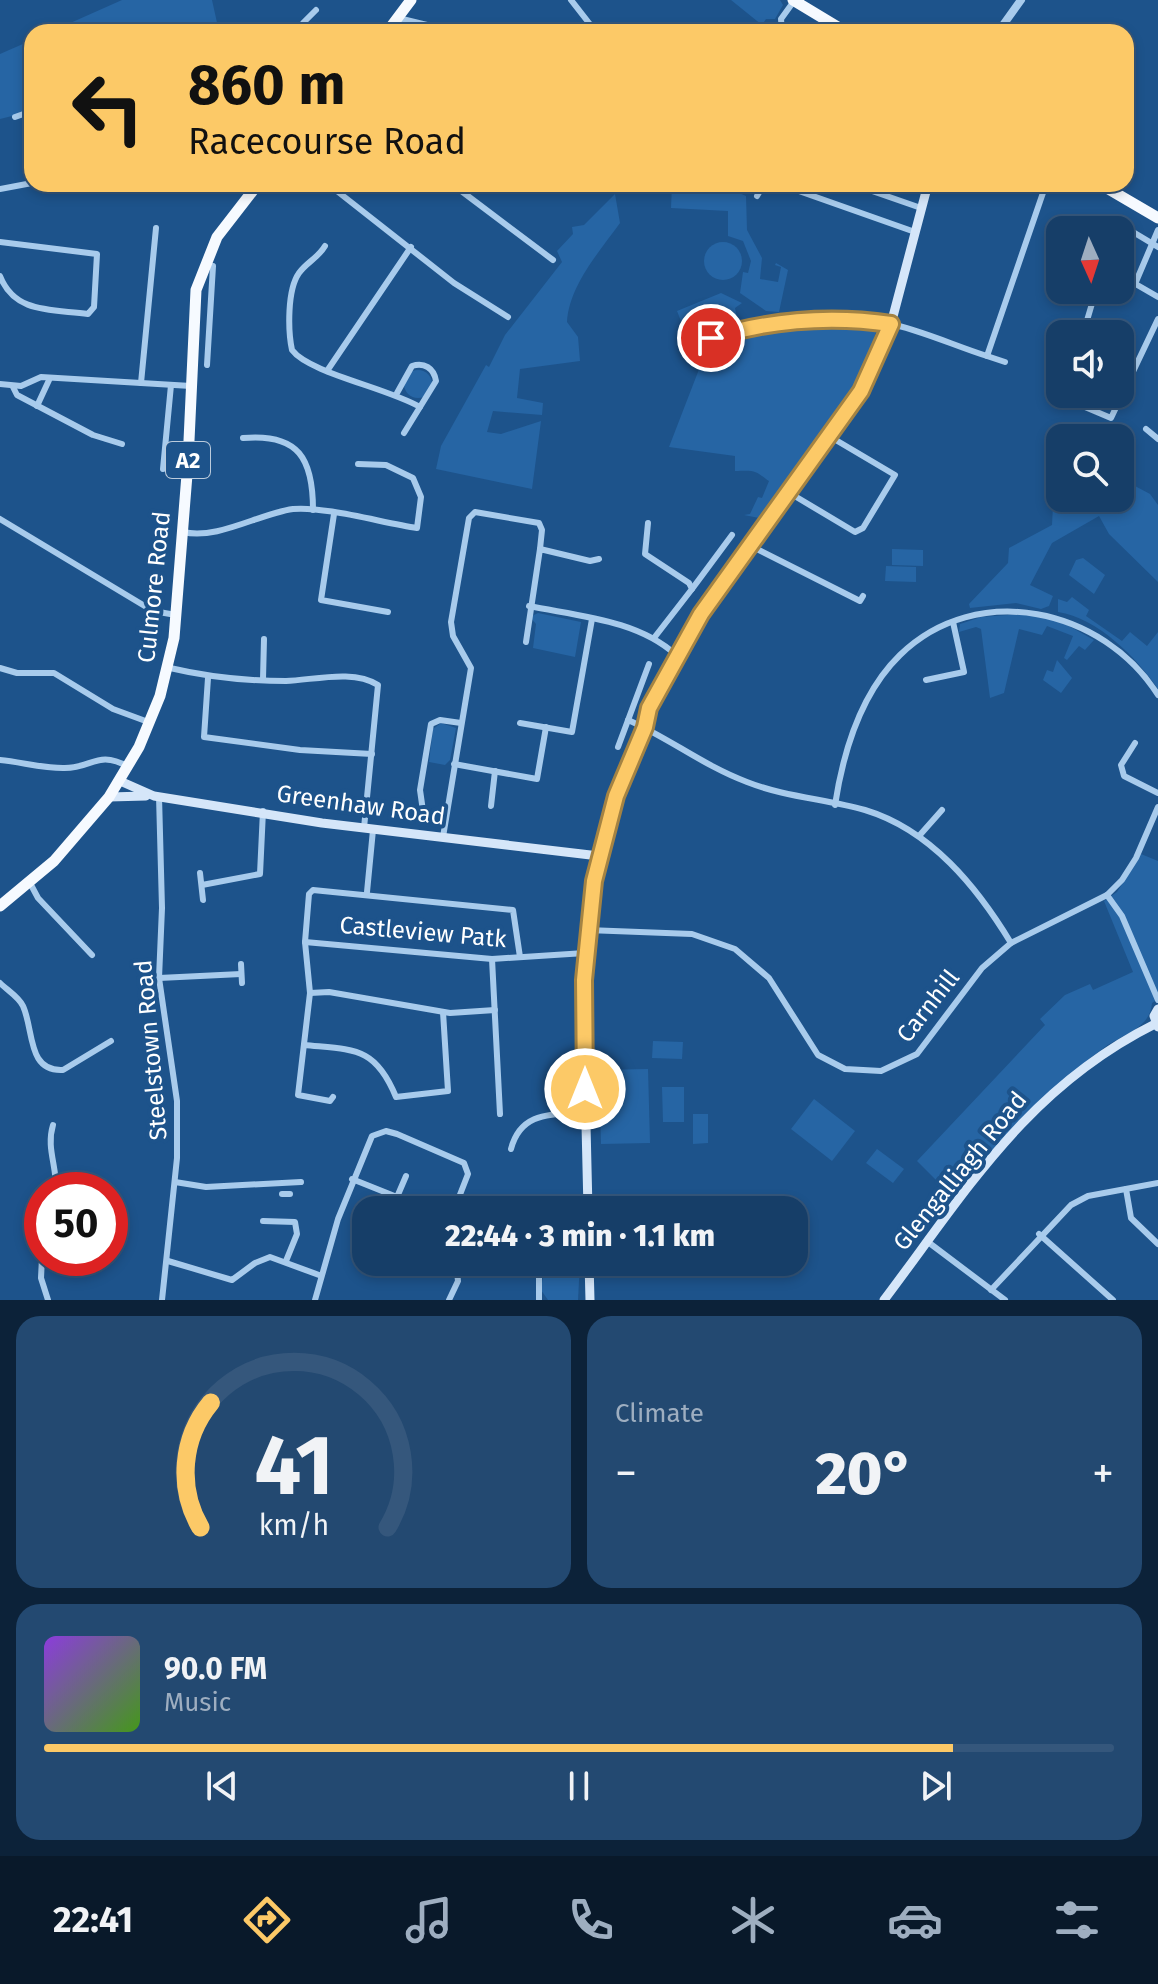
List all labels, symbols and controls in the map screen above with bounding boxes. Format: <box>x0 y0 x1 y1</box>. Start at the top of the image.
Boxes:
text: 860 m <box>188 52 345 119</box>
icon: left <box>56 56 160 160</box>
text: Racecourse Road <box>188 120 466 164</box>
north arrow <box>1046 216 1134 304</box>
map controls <box>1046 216 1134 512</box>
pin <box>677 304 745 372</box>
icon: arrive <box>689 316 733 360</box>
button: sound <box>1046 320 1134 408</box>
button: search <box>1046 424 1134 512</box>
road number: A2 <box>166 442 210 478</box>
street label: Culmore Road <box>132 510 176 664</box>
street label: Greenhaw Road <box>275 779 447 831</box>
street label: Castleview Patk <box>338 911 508 953</box>
street label: Steelstown Road <box>129 959 173 1141</box>
street label: Carnhill <box>891 964 965 1048</box>
position arrow <box>543 1047 627 1131</box>
street label: Glengalliagh Road <box>887 1086 1033 1256</box>
speed limit sign: 50 <box>24 1172 128 1276</box>
text: 22:44 · 3 min · 1.1 km <box>445 1218 715 1254</box>
text: Climate <box>615 1398 704 1429</box>
text: 41 <box>254 1416 333 1516</box>
text: 20° <box>815 1438 914 1510</box>
text: − <box>615 1447 637 1500</box>
text: + <box>1092 1447 1114 1500</box>
text: km/h <box>258 1508 329 1543</box>
text: 90.0 FM <box>164 1651 267 1687</box>
text: Music <box>164 1687 231 1718</box>
icon: previous <box>200 1764 244 1808</box>
icon: pause <box>557 1764 601 1808</box>
icon: next <box>914 1764 958 1808</box>
icon: directions <box>239 1892 295 1948</box>
icon: music <box>401 1892 457 1948</box>
icon: phone <box>563 1892 619 1948</box>
icon: climate <box>725 1892 781 1948</box>
icon: car <box>887 1892 943 1948</box>
icon: filters <box>1049 1892 1105 1948</box>
text: 22:41 <box>53 1898 133 1942</box>

